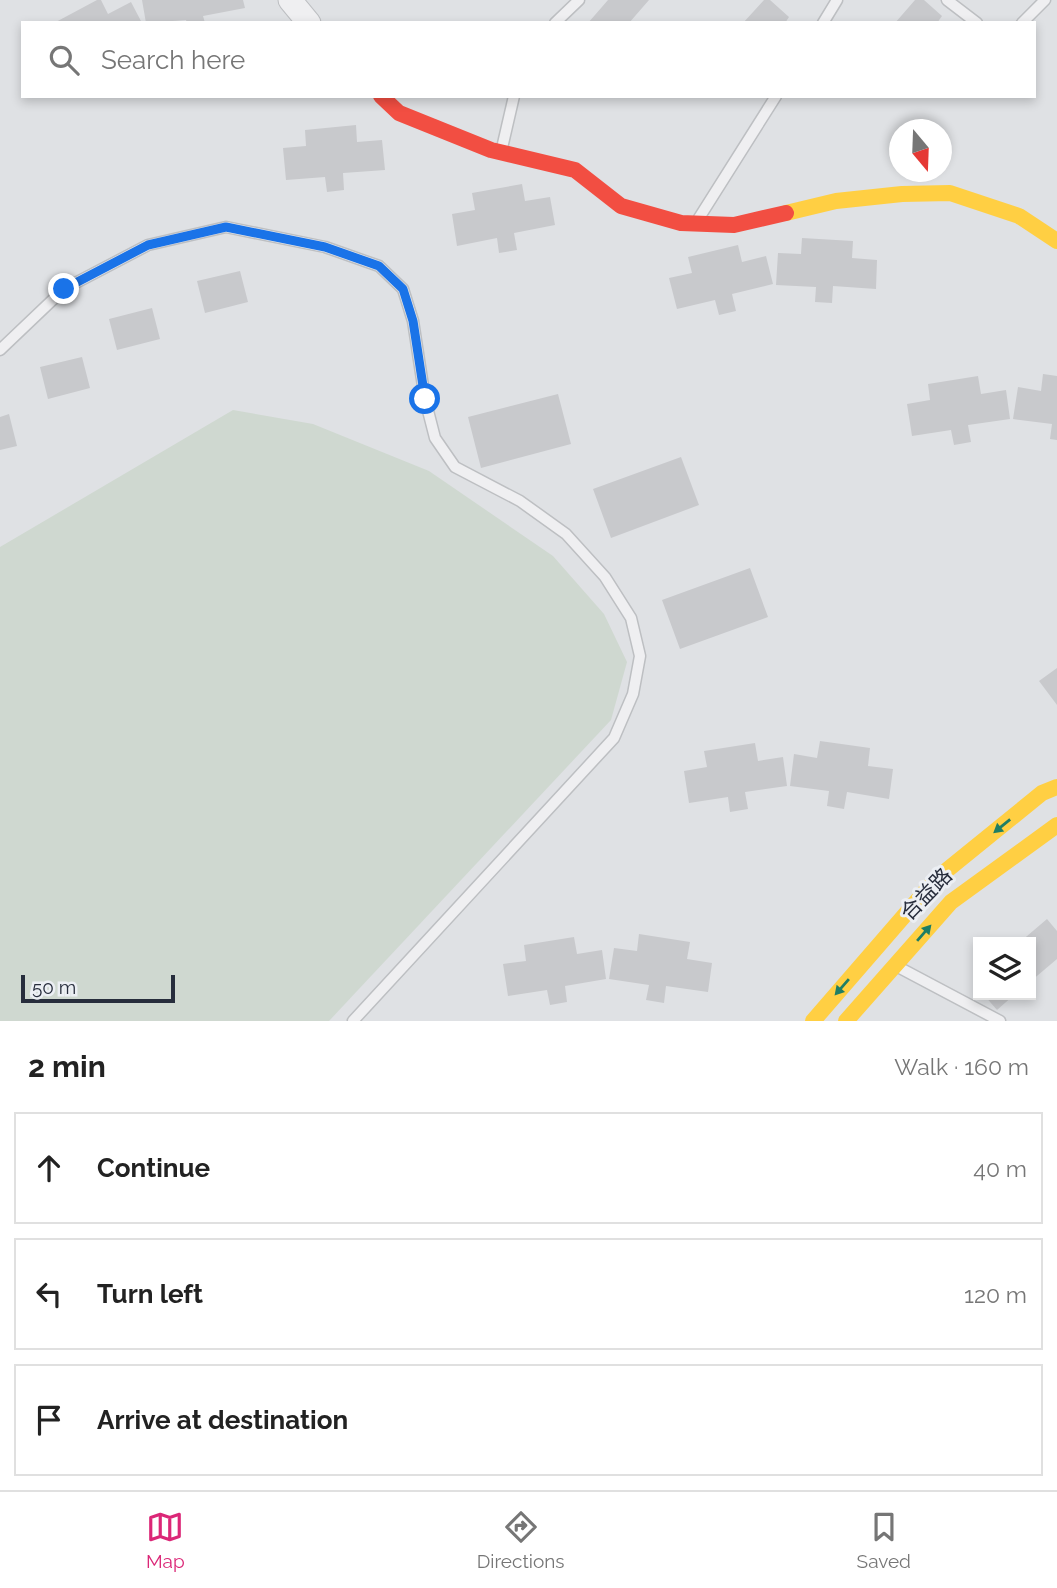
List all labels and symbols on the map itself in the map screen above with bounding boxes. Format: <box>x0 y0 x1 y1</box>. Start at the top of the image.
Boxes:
north arrow <box>889 119 952 182</box>
route end <box>48 273 79 304</box>
route start <box>409 383 440 414</box>
one-way arrow <box>993 818 1010 833</box>
street label: 合益路 <box>895 863 957 925</box>
one-way arrow <box>916 924 932 942</box>
scale bar <box>21 972 175 1004</box>
one-way arrow <box>834 978 850 996</box>

